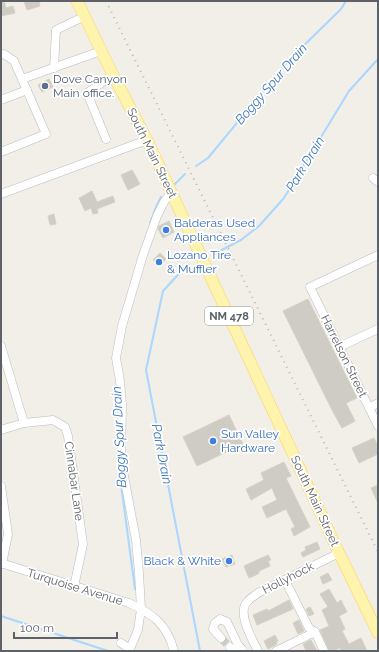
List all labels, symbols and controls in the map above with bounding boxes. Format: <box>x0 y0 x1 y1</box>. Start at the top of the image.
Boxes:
water label: Boggy Spur Drain <box>232 41 310 127</box>
place label: Dove Canyon Main office. <box>53 72 127 100</box>
marker: Dove Canyon Main office. <box>40 81 50 91</box>
street label: South Main Street <box>124 106 180 200</box>
water label: Park Drain <box>283 134 327 194</box>
place label: Balderas Used Appliances <box>174 216 255 244</box>
marker: Balderas Used Appliances <box>161 225 171 235</box>
place label: Lozano Tire & Muffler <box>167 248 231 276</box>
marker: Lozano Tire & Muffler <box>154 257 164 267</box>
road number: NM 478 <box>205 307 253 325</box>
street label: Harrelson Street <box>318 312 370 400</box>
water label: Boggy Spur Drain <box>109 386 129 488</box>
water label: Park Drain <box>149 423 175 485</box>
place label: Sun Valley Hardware <box>221 427 280 455</box>
marker: Sun Valley Hardware <box>208 436 218 446</box>
street label: Cinnabar Lane <box>62 440 86 522</box>
street label: South Main Street <box>288 453 342 549</box>
place label: Black & White <box>143 554 221 568</box>
marker: Black & White <box>224 556 234 566</box>
street label: Hollyhock <box>260 559 317 597</box>
street label: Turquoise Avenue <box>25 566 125 608</box>
scale bar <box>14 614 117 640</box>
text: 100 m <box>20 621 54 635</box>

